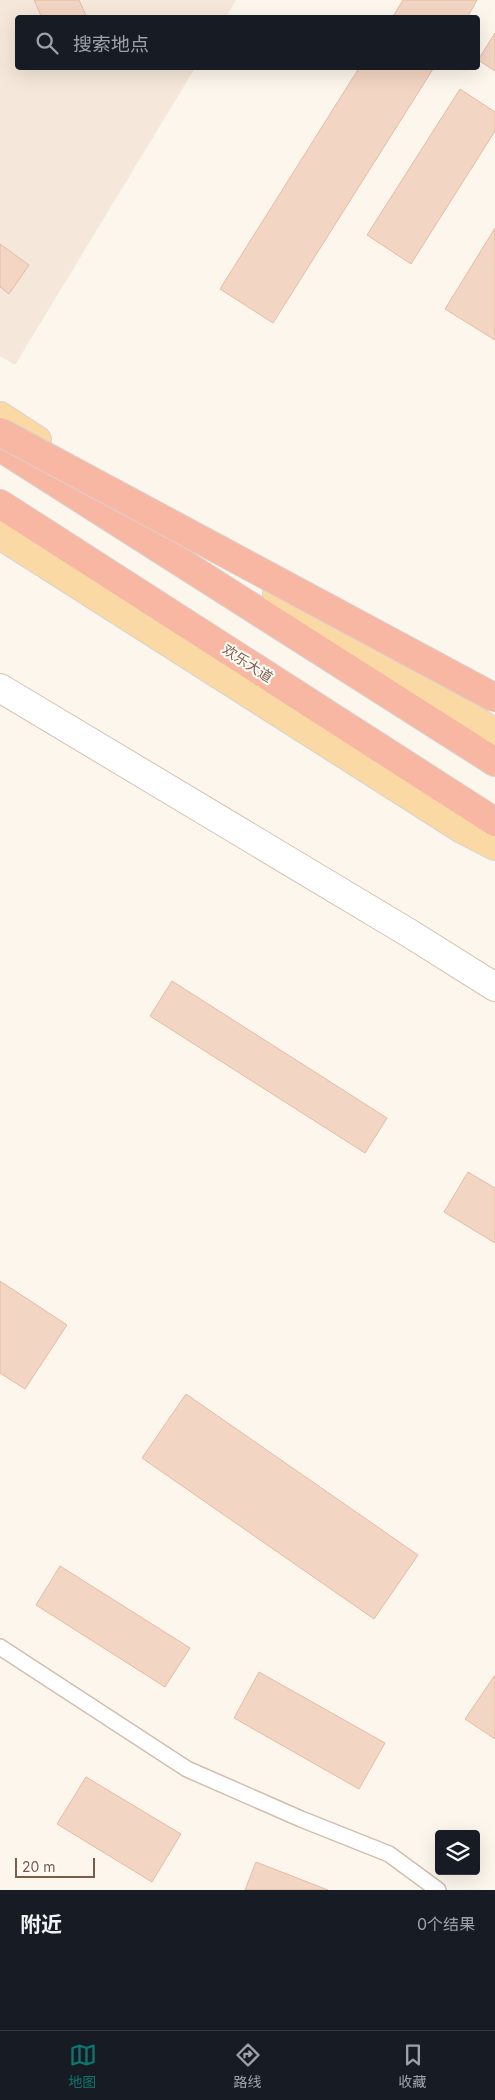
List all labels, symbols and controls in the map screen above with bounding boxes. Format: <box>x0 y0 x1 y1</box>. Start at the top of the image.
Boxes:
search box <box>15 15 480 70</box>
icon: search <box>33 29 61 57</box>
text: 搜索地点 <box>73 33 149 56</box>
street label: 欢乐大道 <box>220 641 276 685</box>
map controls <box>435 1830 480 1875</box>
button: layers <box>435 1830 480 1875</box>
scale bar <box>15 1855 95 1878</box>
text: 20 m <box>22 1858 56 1875</box>
text: 附近 <box>20 1912 62 1937</box>
text: 0个结果 <box>417 1914 475 1934</box>
tab: 地图 <box>69 2041 97 2091</box>
tab: 路线 <box>234 2041 262 2091</box>
tab: 收藏 <box>399 2041 427 2091</box>

